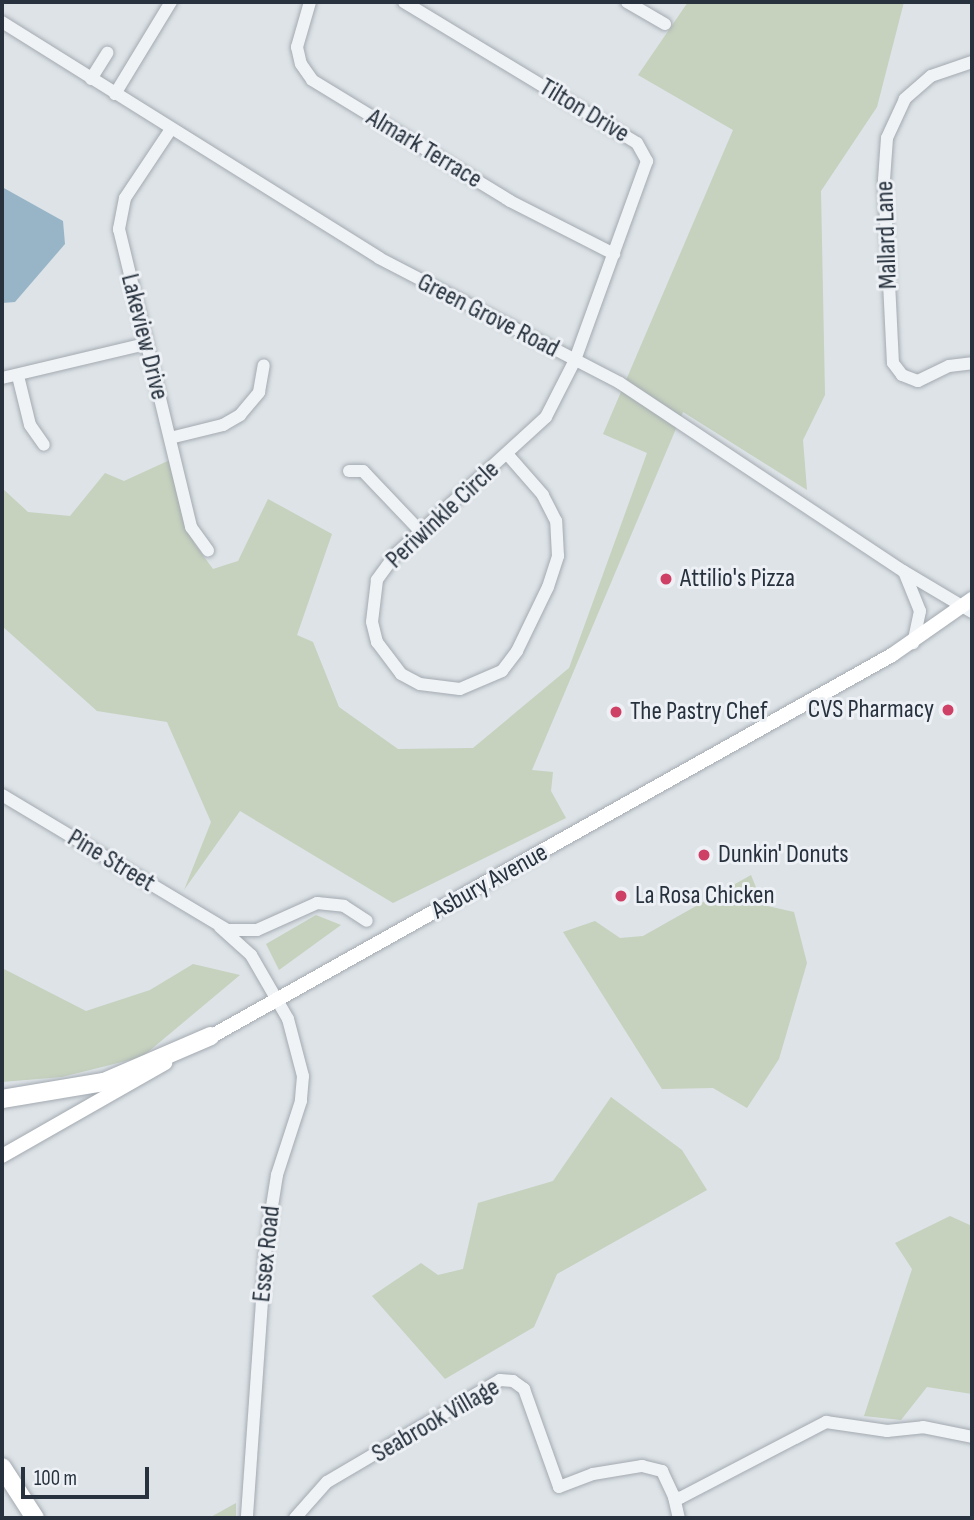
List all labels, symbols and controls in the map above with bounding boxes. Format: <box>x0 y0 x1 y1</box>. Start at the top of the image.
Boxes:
street label: Tilton Drive <box>533 72 635 150</box>
street label: Almark Terrace <box>361 102 487 196</box>
street label: Mallard Lane <box>870 180 904 290</box>
street label: Green Grove Road <box>412 267 564 365</box>
street label: Lakeview Drive <box>113 271 175 403</box>
street label: Periwinkle Circle <box>380 455 506 575</box>
place label: Attilio's Pizza <box>680 563 795 595</box>
marker: Attilio's Pizza <box>658 571 674 587</box>
place label: CVS Pharmacy <box>808 694 934 726</box>
place label: The Pastry Chef <box>630 696 767 728</box>
marker: CVS Pharmacy <box>940 702 956 718</box>
marker: The Pastry Chef <box>608 704 624 720</box>
street label: Pine Street <box>62 823 160 899</box>
street label: Asbury Avenue <box>427 837 553 927</box>
place label: Dunkin' Donuts <box>718 839 849 871</box>
marker: Dunkin' Donuts <box>696 847 712 863</box>
place label: La Rosa Chicken <box>635 880 775 912</box>
marker: La Rosa Chicken <box>613 888 629 904</box>
street label: Essex Road <box>246 1204 288 1304</box>
street label: Seabrook Village <box>367 1372 505 1470</box>
scale bar <box>24 1454 152 1498</box>
text: 100 m <box>34 1466 77 1491</box>

